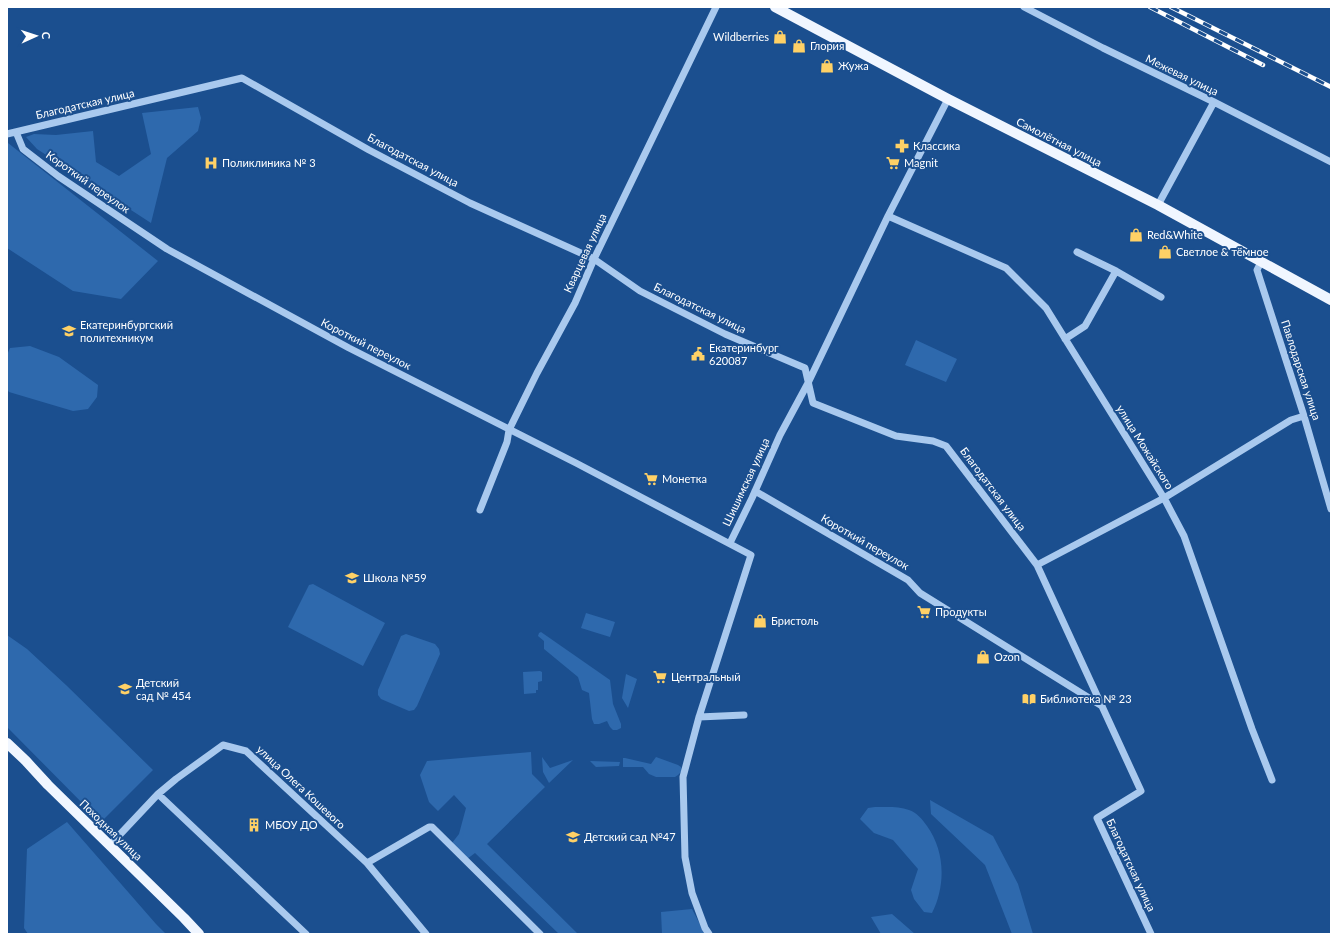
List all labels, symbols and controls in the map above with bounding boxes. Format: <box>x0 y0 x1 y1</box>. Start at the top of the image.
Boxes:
north arrow <box>16 16 56 56</box>
shop icon: Wildberries <box>772 29 788 45</box>
place label: Wildberries <box>713 30 769 43</box>
text: С <box>40 31 53 40</box>
shop icon: Глория <box>791 38 807 54</box>
place label: Глория <box>810 39 844 52</box>
street label: Межевая улица <box>1144 51 1221 98</box>
shop icon: Жужа <box>819 58 835 74</box>
place label: Жужа <box>838 59 869 72</box>
street label: Благодатская улица <box>34 86 136 121</box>
street label: Самолётная улица <box>1014 114 1104 169</box>
street label: Благодатская улица <box>366 130 461 189</box>
pharmacy icon: Классика <box>894 138 910 154</box>
place label: Классика <box>913 139 960 152</box>
street label: Короткий переулок <box>44 148 133 216</box>
hospital icon: Поликлиника № 3 <box>203 155 219 171</box>
supermarket icon: Magnit <box>885 155 901 171</box>
place label: Поликлиника № 3 <box>222 156 316 169</box>
place label: Magnit <box>904 156 938 169</box>
street label: Кварцевая улица <box>560 211 609 294</box>
shop icon: Red&White <box>1128 227 1144 243</box>
place label: Red&White <box>1147 228 1203 241</box>
shop icon: Светлое & тёмное <box>1157 244 1173 260</box>
place label: Светлое & тёмное <box>1176 245 1269 258</box>
street label: Благодатская улица <box>652 280 748 336</box>
street label: Короткий переулок <box>319 315 414 372</box>
place label: Екатеринбургский политехникум <box>80 318 173 344</box>
street label: Павлодарская улица <box>1279 318 1324 422</box>
school or university icon: Екатеринбургский политехникум <box>61 323 77 339</box>
place label: Екатеринбург 620087 <box>709 341 779 367</box>
public building icon: Екатеринбург 620087 <box>690 346 706 362</box>
street label: улица Можайского <box>1114 402 1177 491</box>
street label: Шишимская улица <box>719 436 772 528</box>
street label: Благодатская улица <box>958 444 1029 533</box>
supermarket icon: Монетка <box>643 471 659 487</box>
place label: Монетка <box>662 472 707 485</box>
street label: Короткий переулок <box>819 511 912 572</box>
school or university icon: Школа №59 <box>344 570 360 586</box>
place label: Школа №59 <box>363 571 427 584</box>
supermarket icon: Продукты <box>916 604 932 620</box>
place label: Продукты <box>935 605 987 618</box>
shop icon: Бристоль <box>752 613 768 629</box>
place label: Бристоль <box>771 614 819 627</box>
shop icon: Ozon <box>975 649 991 665</box>
place label: Ozon <box>994 650 1020 663</box>
supermarket icon: Центральный <box>652 669 668 685</box>
place label: Центральный <box>671 670 741 683</box>
place label: Детский сад № 454 <box>136 676 192 702</box>
school or university icon: Детский сад № 454 <box>117 681 133 697</box>
library icon: Библиотека № 23 <box>1021 691 1037 707</box>
place label: Библиотека № 23 <box>1040 692 1132 705</box>
street label: улица Олега Кошевого <box>254 742 348 831</box>
street label: Походная улица <box>77 797 145 863</box>
street label: Благодатская улица <box>1104 816 1159 913</box>
building icon: МБОУ ДО <box>246 817 262 833</box>
place label: МБОУ ДО <box>265 818 318 831</box>
school or university icon: Детский сад №47 <box>565 829 581 845</box>
place label: Детский сад №47 <box>584 830 676 843</box>

